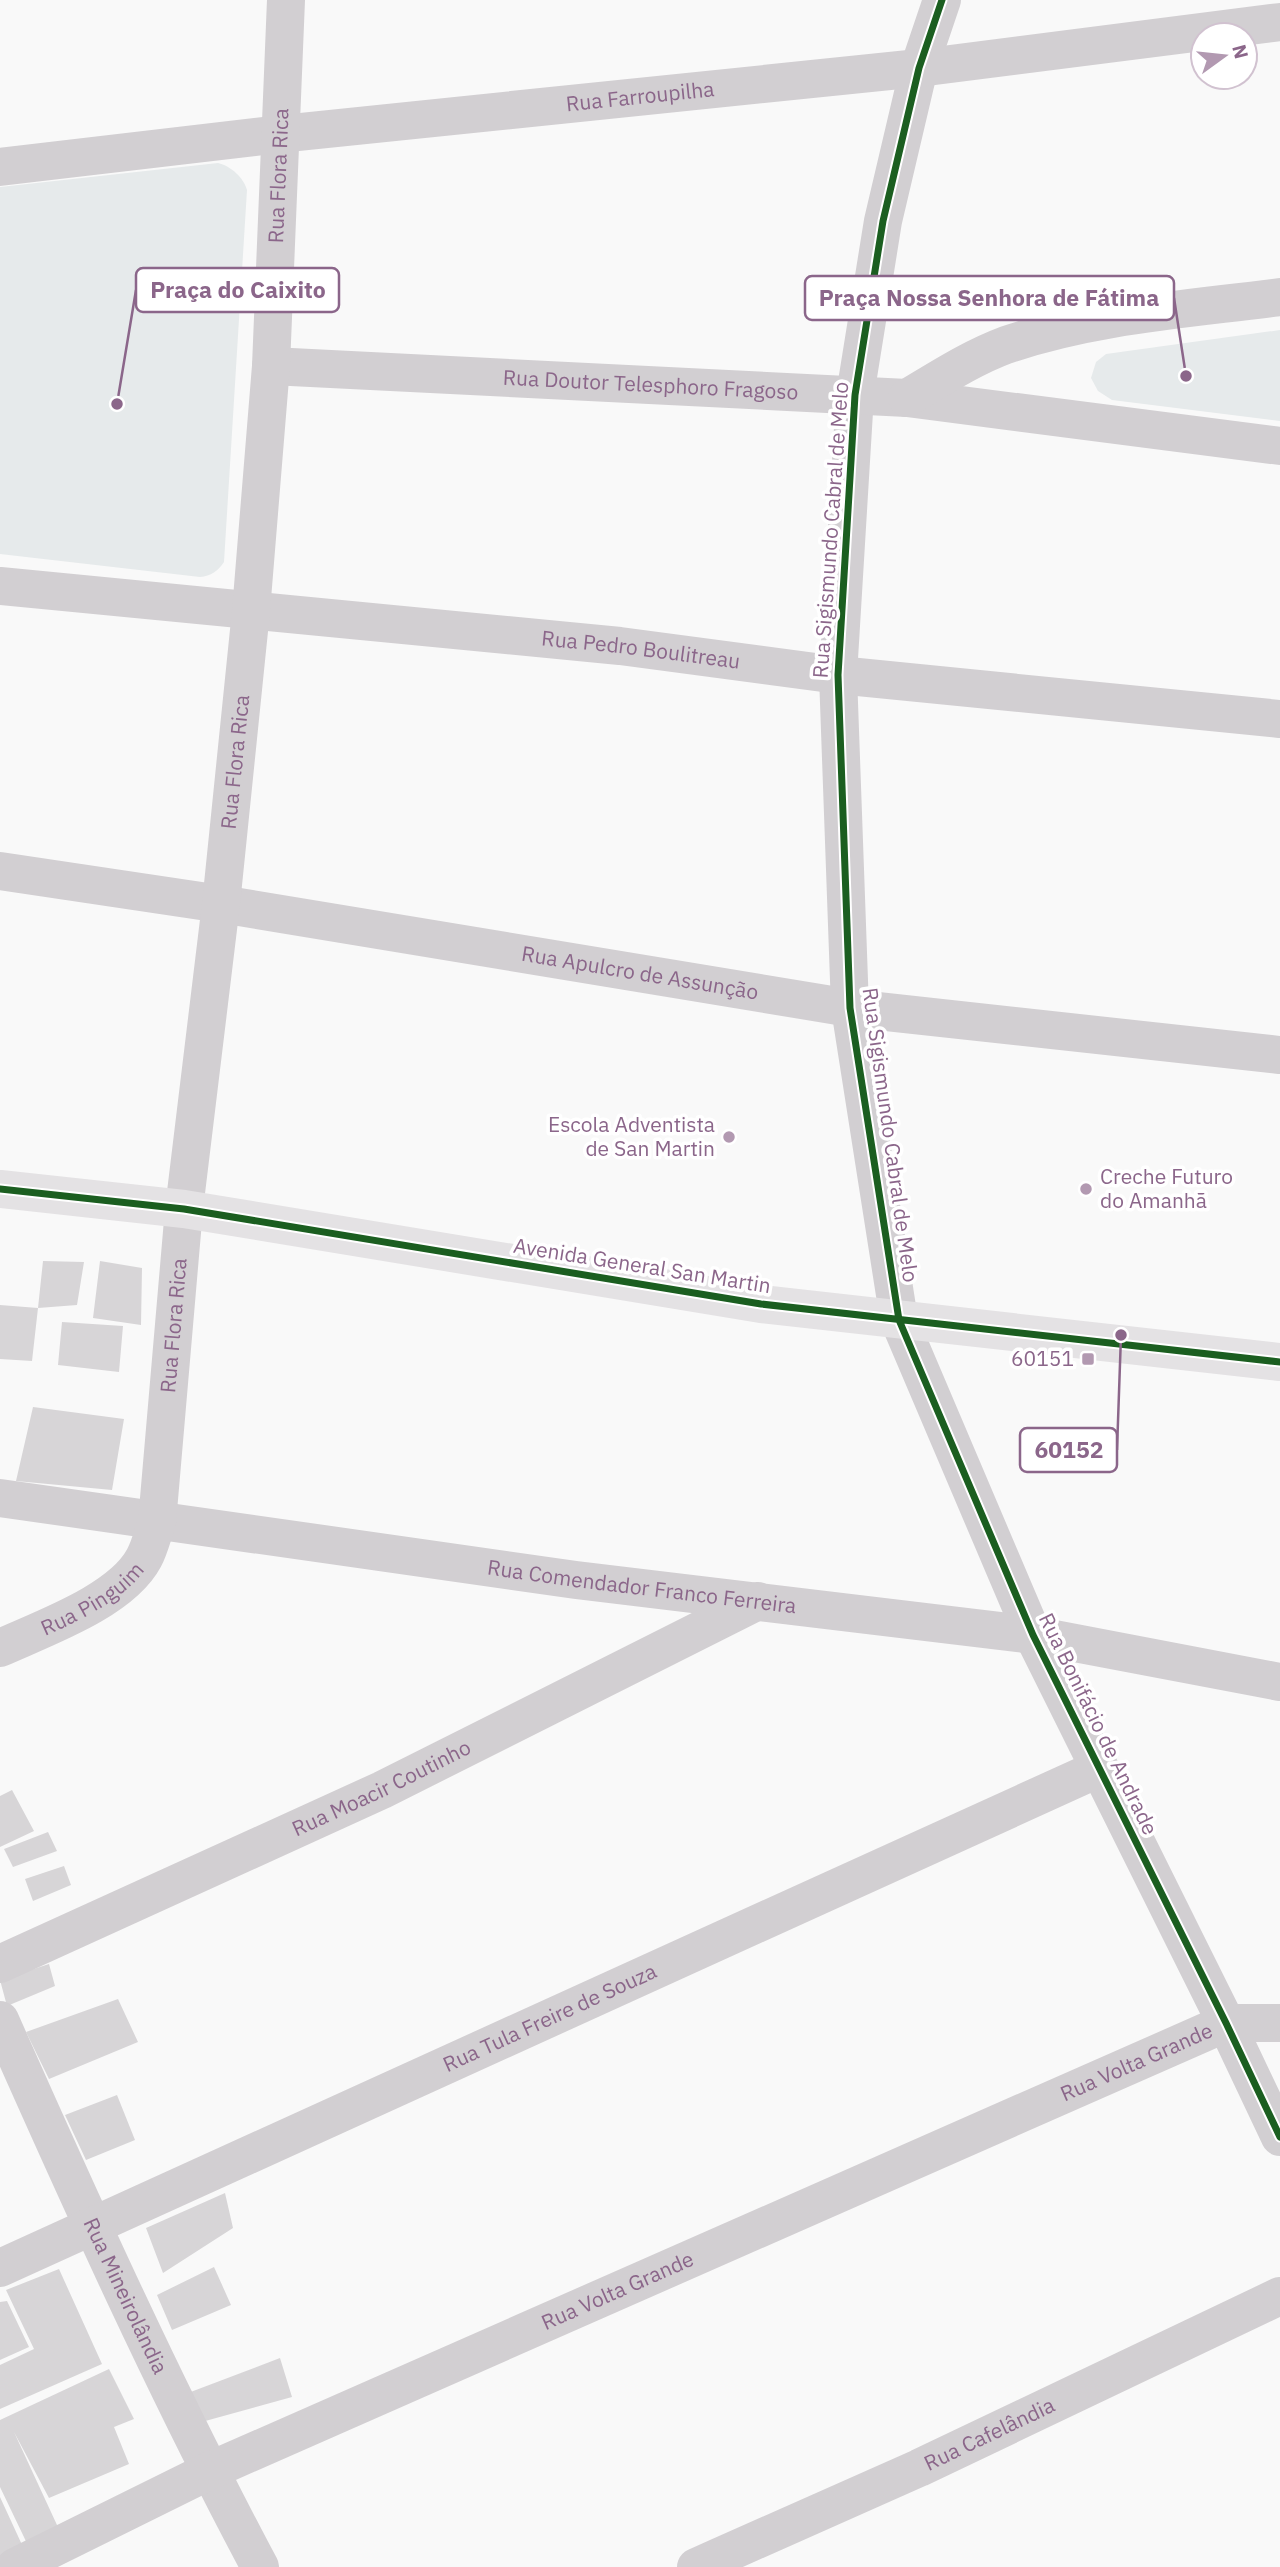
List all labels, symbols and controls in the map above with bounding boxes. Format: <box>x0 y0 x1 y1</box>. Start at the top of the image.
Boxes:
north arrow <box>1189 21 1259 91</box>
text: N <box>1227 42 1254 61</box>
street label: Rua Farroupilha <box>564 74 716 117</box>
street label: Rua Flora Rica <box>261 108 295 244</box>
callout: Praça do Caixito <box>136 268 339 312</box>
text: Praça do Caixito <box>150 274 326 304</box>
callout: Praça Nossa Senhora de Fátima <box>805 276 1174 320</box>
text: Praça Nossa Senhora de Fátima <box>819 282 1159 312</box>
street label: Rua Doutor Telesphoro Fragoso <box>502 363 799 406</box>
street label: Rua Sigismundo Cabral de Melo <box>806 381 854 679</box>
street label: Rua Pedro Boulitreau <box>540 623 742 675</box>
street label: Rua Flora Rica <box>214 693 255 830</box>
street label: Rua Apulcro de Assunção <box>519 939 761 1006</box>
street label: Rua Sigismundo Cabral de Melo <box>856 986 926 1284</box>
place label: Escola Adventista de San Martin <box>548 1110 715 1162</box>
marker: Escola Adventista de San Martin <box>721 1129 737 1145</box>
place label: Creche Futuro do Amanhã <box>1100 1162 1233 1214</box>
marker: Creche Futuro do Amanhã <box>1078 1181 1094 1197</box>
street label: Avenida General San Martin <box>511 1231 773 1299</box>
street label: Rua Flora Rica <box>153 1257 193 1394</box>
place label: 60151 <box>1011 1344 1074 1372</box>
marker: 60151 <box>1080 1351 1096 1367</box>
callout: 60152 <box>1020 1428 1117 1472</box>
text: 60152 <box>1034 1434 1104 1464</box>
street label: Rua Comendador Franco Ferreira <box>486 1553 798 1619</box>
street label: Rua Pinguim <box>36 1556 150 1642</box>
street label: Rua Bonifácio de Andrade <box>1033 1608 1165 1839</box>
street label: Rua Moacir Coutinho <box>287 1733 475 1842</box>
street label: Rua Tula Freire de Souza <box>438 1956 661 2078</box>
street label: Rua Volta Grande <box>1056 2016 1217 2107</box>
street label: Rua Mineirolândia <box>78 2213 175 2378</box>
street label: Rua Volta Grande <box>537 2244 698 2336</box>
street label: Rua Cafelândia <box>919 2390 1059 2477</box>

